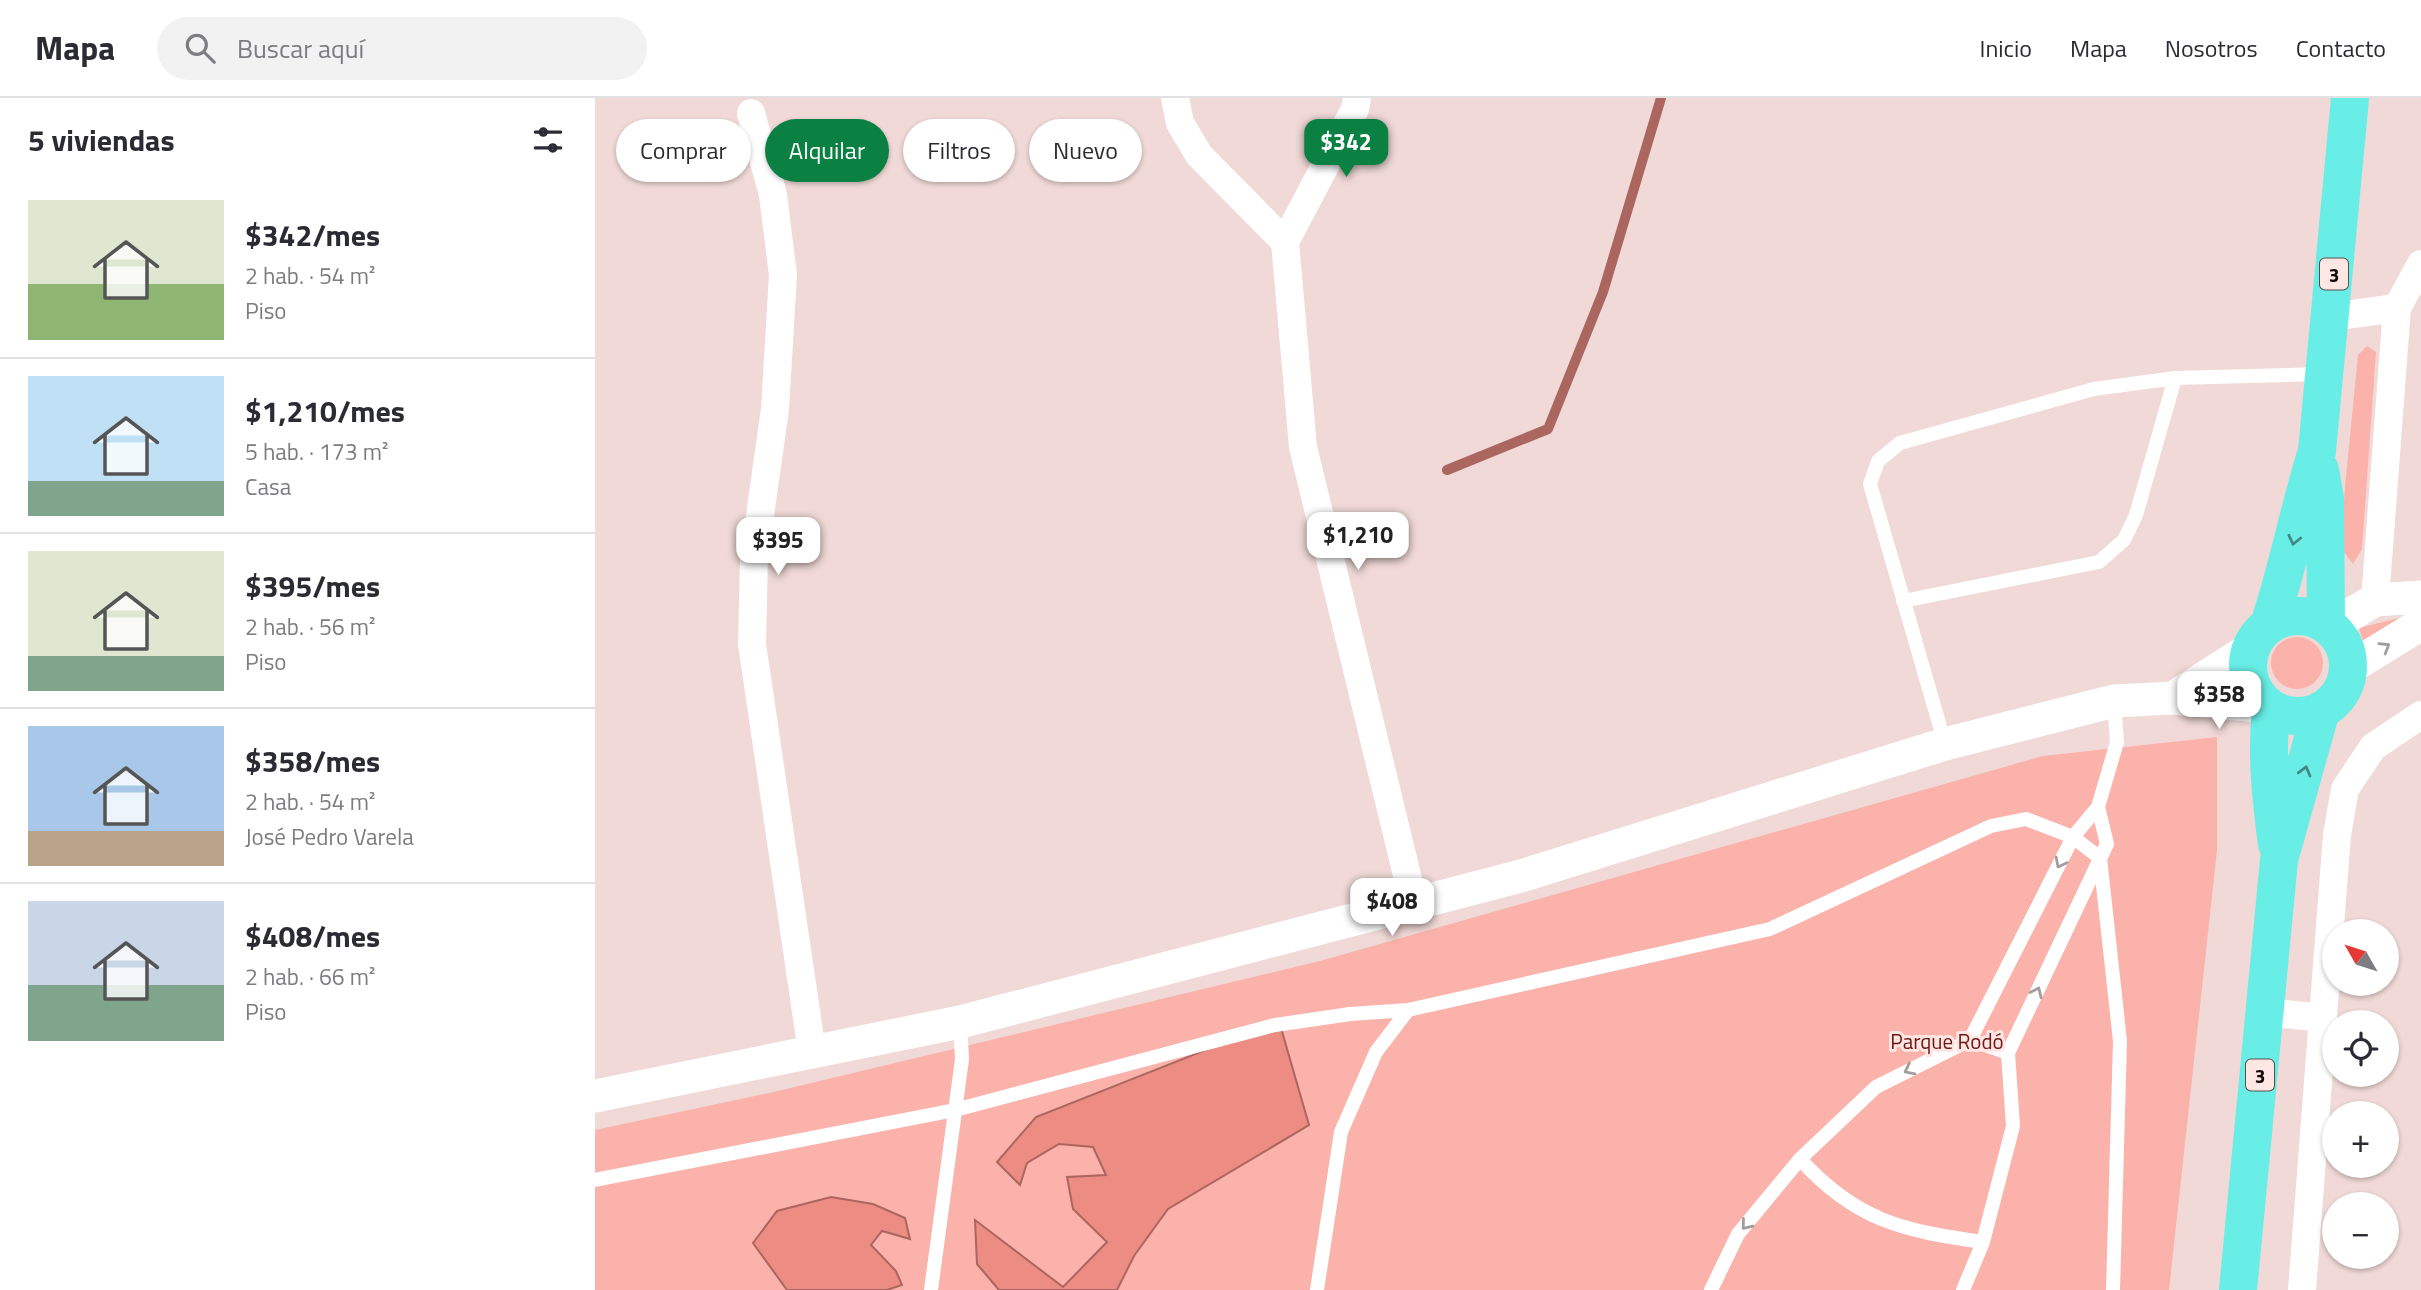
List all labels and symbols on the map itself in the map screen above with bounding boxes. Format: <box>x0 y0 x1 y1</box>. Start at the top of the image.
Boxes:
pin: $342 <box>1305 120 1387 179</box>
road number: 3 <box>2320 258 2348 290</box>
pin: $1,210 <box>1301 512 1415 572</box>
pin: $395 <box>737 518 819 577</box>
one-way arrow <box>2287 534 2302 546</box>
one-way arrow <box>2377 643 2390 656</box>
pin: $358 <box>2178 672 2260 731</box>
one-way arrow <box>2297 765 2311 777</box>
one-way arrow <box>2055 856 2069 869</box>
pin: $408 <box>1351 878 1433 938</box>
north arrow <box>2322 919 2399 996</box>
one-way arrow <box>2029 987 2043 999</box>
park label: Parque Rodó <box>1890 1025 2004 1057</box>
road number: 3 <box>2246 1060 2274 1091</box>
one-way arrow <box>1904 1062 1916 1076</box>
one-way arrow <box>1742 1217 1754 1230</box>

